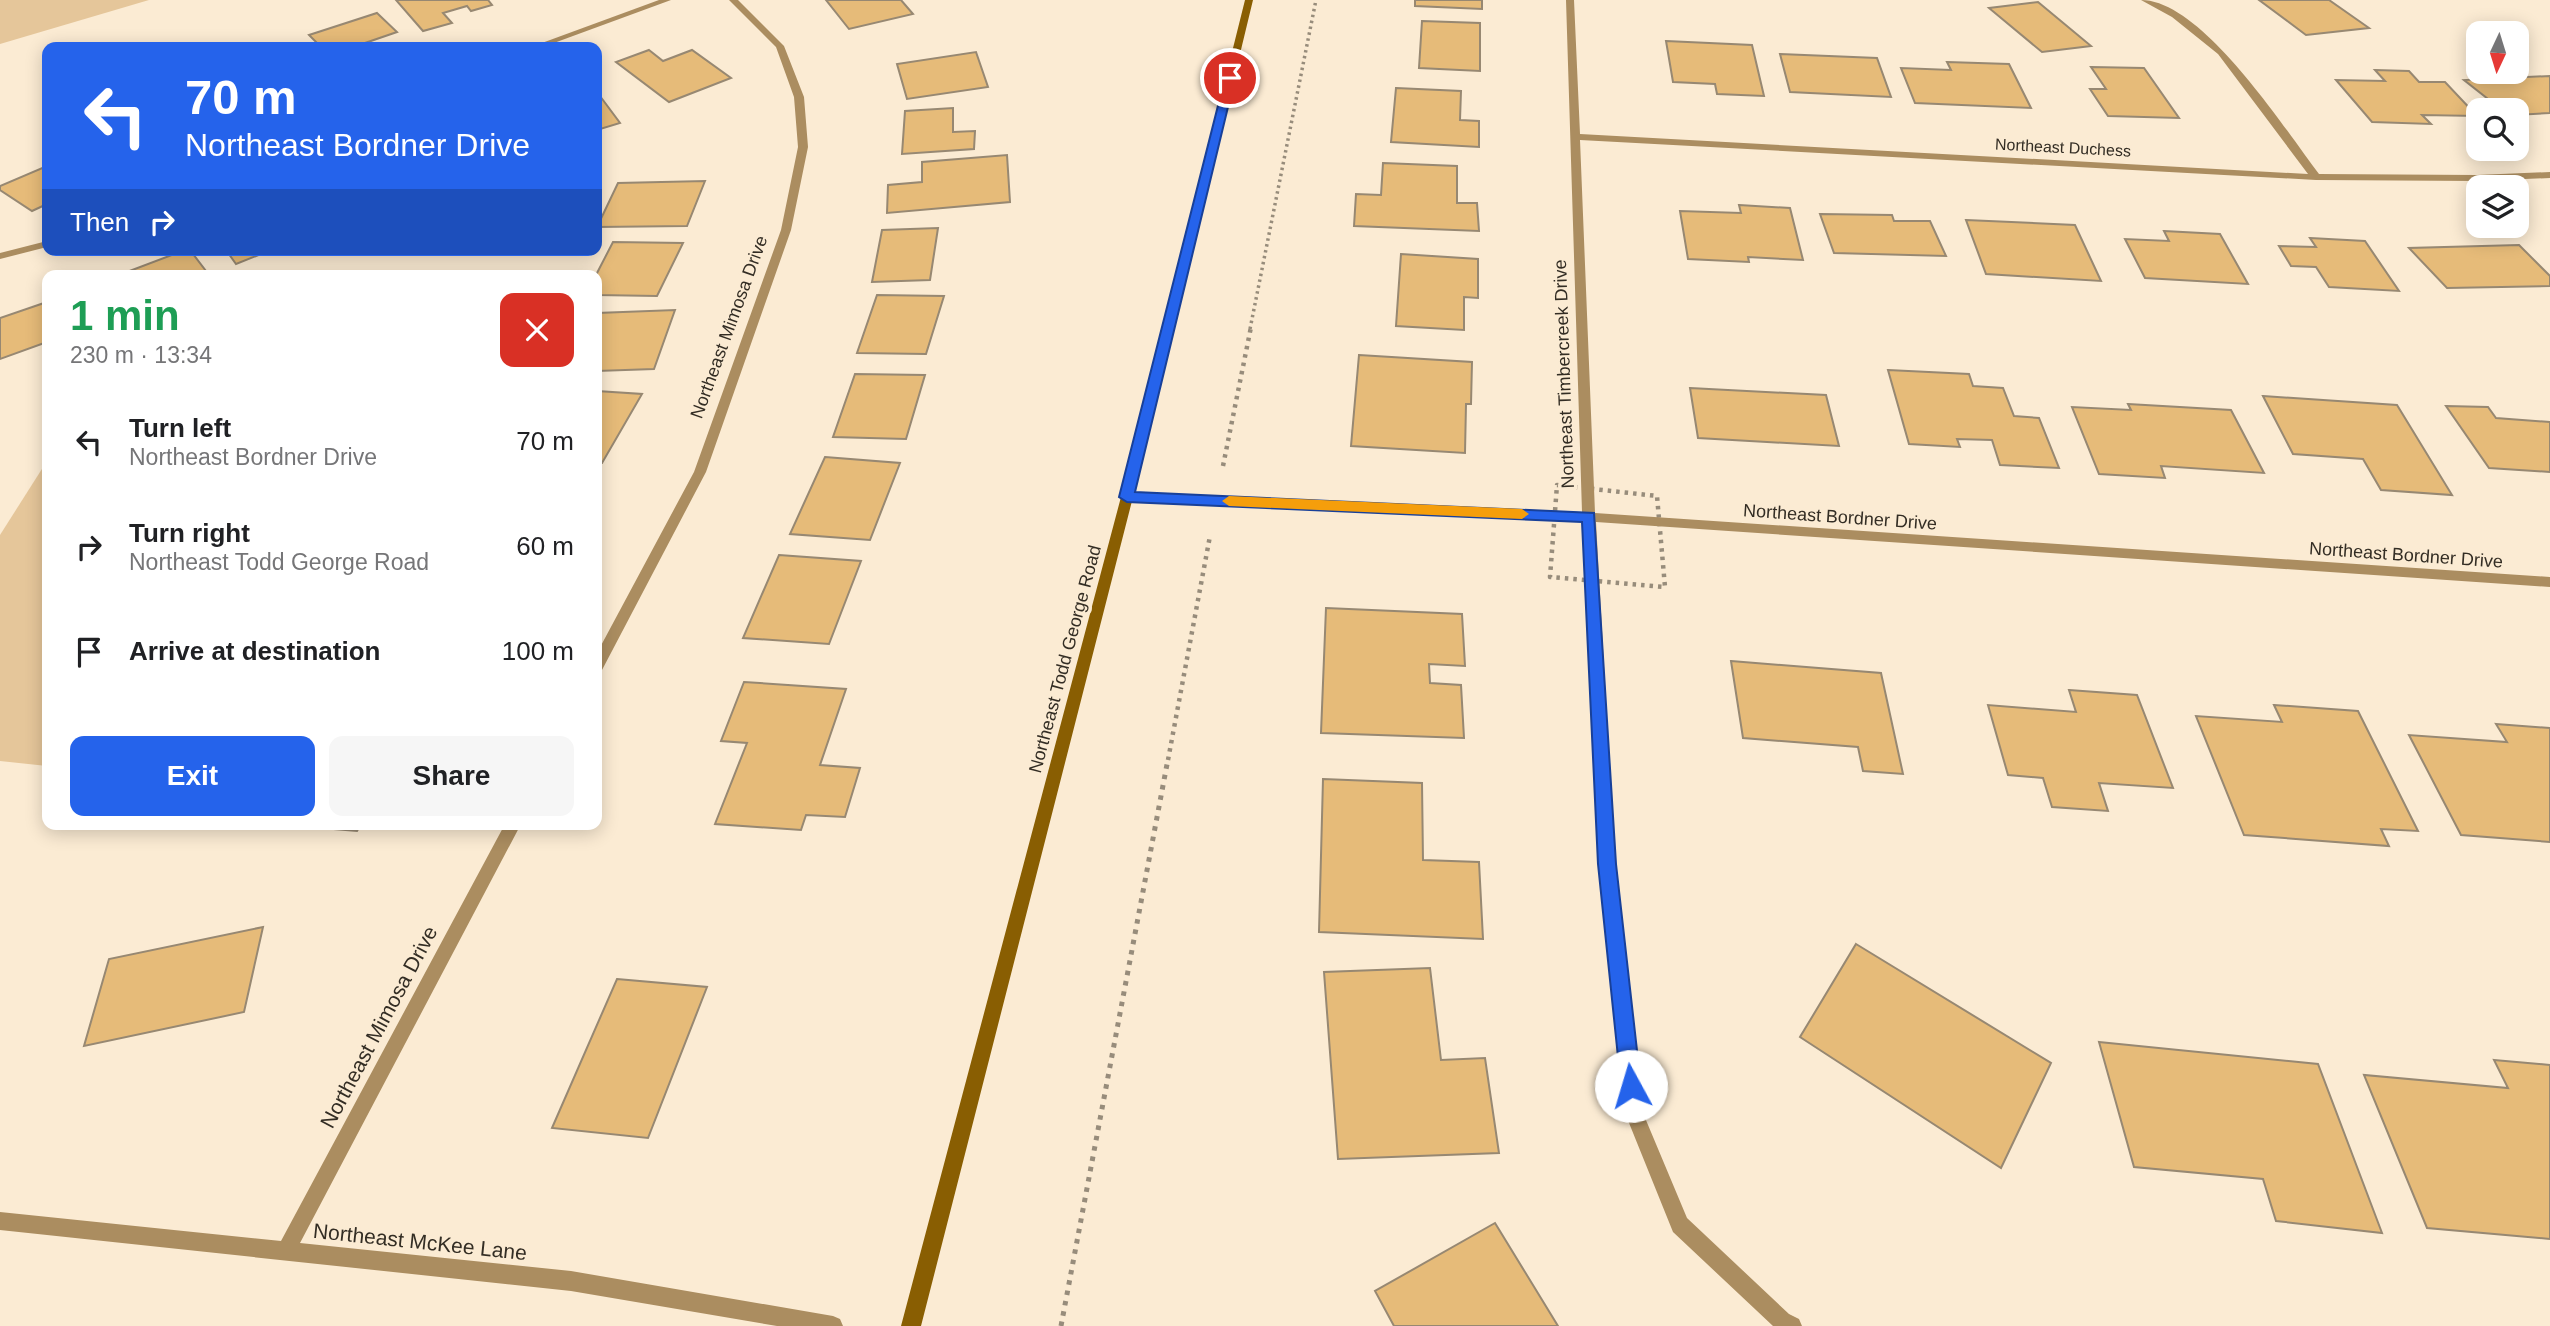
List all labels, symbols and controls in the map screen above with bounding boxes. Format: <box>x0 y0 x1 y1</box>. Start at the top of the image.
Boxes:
north arrow <box>2466 21 2529 84</box>
map controls <box>2466 21 2529 238</box>
pin <box>1200 48 1260 108</box>
icon: arrive <box>1211 59 1249 97</box>
icon: left <box>70 70 161 161</box>
text: 70 m <box>185 70 297 124</box>
button: search <box>2466 98 2529 161</box>
text: Northeast Bordner Drive <box>185 127 530 163</box>
street label: Northeast Duchess <box>1995 135 2131 160</box>
button: layers <box>2466 175 2529 238</box>
icon: right <box>143 203 181 241</box>
text: Then <box>70 207 129 237</box>
street label: Northeast Mimosa Drive <box>687 233 771 421</box>
street label: Northeast Timbercreek Drive <box>1550 259 1578 489</box>
text: 1 min <box>70 292 180 339</box>
button: close <box>500 293 574 367</box>
text: 230 m · 13:34 <box>70 342 212 368</box>
text: Turn left <box>129 413 231 443</box>
icon: left <box>70 423 108 461</box>
text: 70 m <box>516 426 574 456</box>
text: Northeast Bordner Drive <box>129 444 377 470</box>
street label: Northeast Bordner Drive <box>1742 500 1938 534</box>
text: Turn right <box>129 518 250 548</box>
icon: right <box>70 528 108 566</box>
text: 60 m <box>516 531 574 561</box>
street label: Northeast Bordner Drive <box>2308 538 2504 572</box>
street label: Northeast Todd George Road <box>1025 543 1105 775</box>
text: Northeast Todd George Road <box>129 549 429 575</box>
icon: arrive <box>70 633 108 671</box>
text: Arrive at destination <box>129 636 380 666</box>
text: 100 m <box>502 636 574 666</box>
button: Exit <box>70 736 315 816</box>
button: Share <box>329 736 574 816</box>
street label: Northeast Mimosa Drive <box>316 922 442 1132</box>
position arrow <box>1594 1049 1668 1123</box>
street label: Northeast McKee Lane <box>312 1219 528 1264</box>

